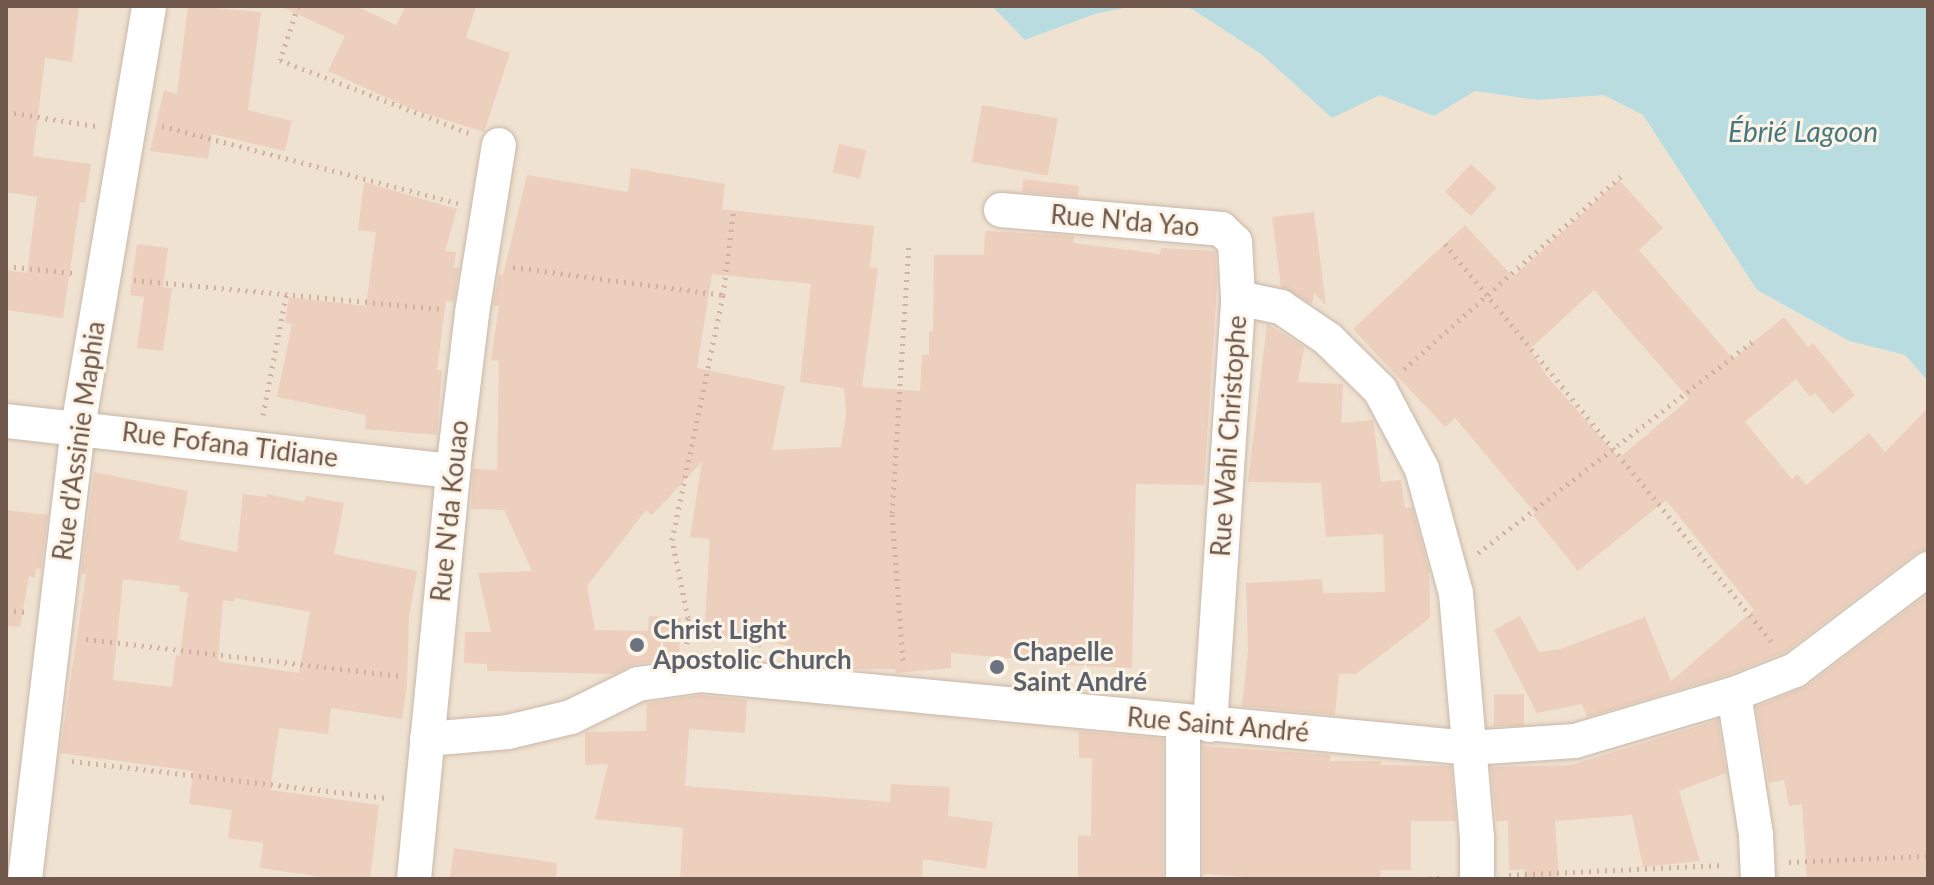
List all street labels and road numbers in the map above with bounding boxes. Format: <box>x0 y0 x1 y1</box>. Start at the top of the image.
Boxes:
street label: Rue N'da Yao <box>1049 199 1201 243</box>
street label: Rue Wahi Christophe <box>1205 314 1253 558</box>
street label: Rue d'Assinie Maphia <box>47 319 111 563</box>
street label: Rue Fofana Tidiane <box>120 416 340 474</box>
street label: Rue N'da Kouao <box>425 419 475 603</box>
street label: Rue Saint André <box>1125 701 1311 749</box>

